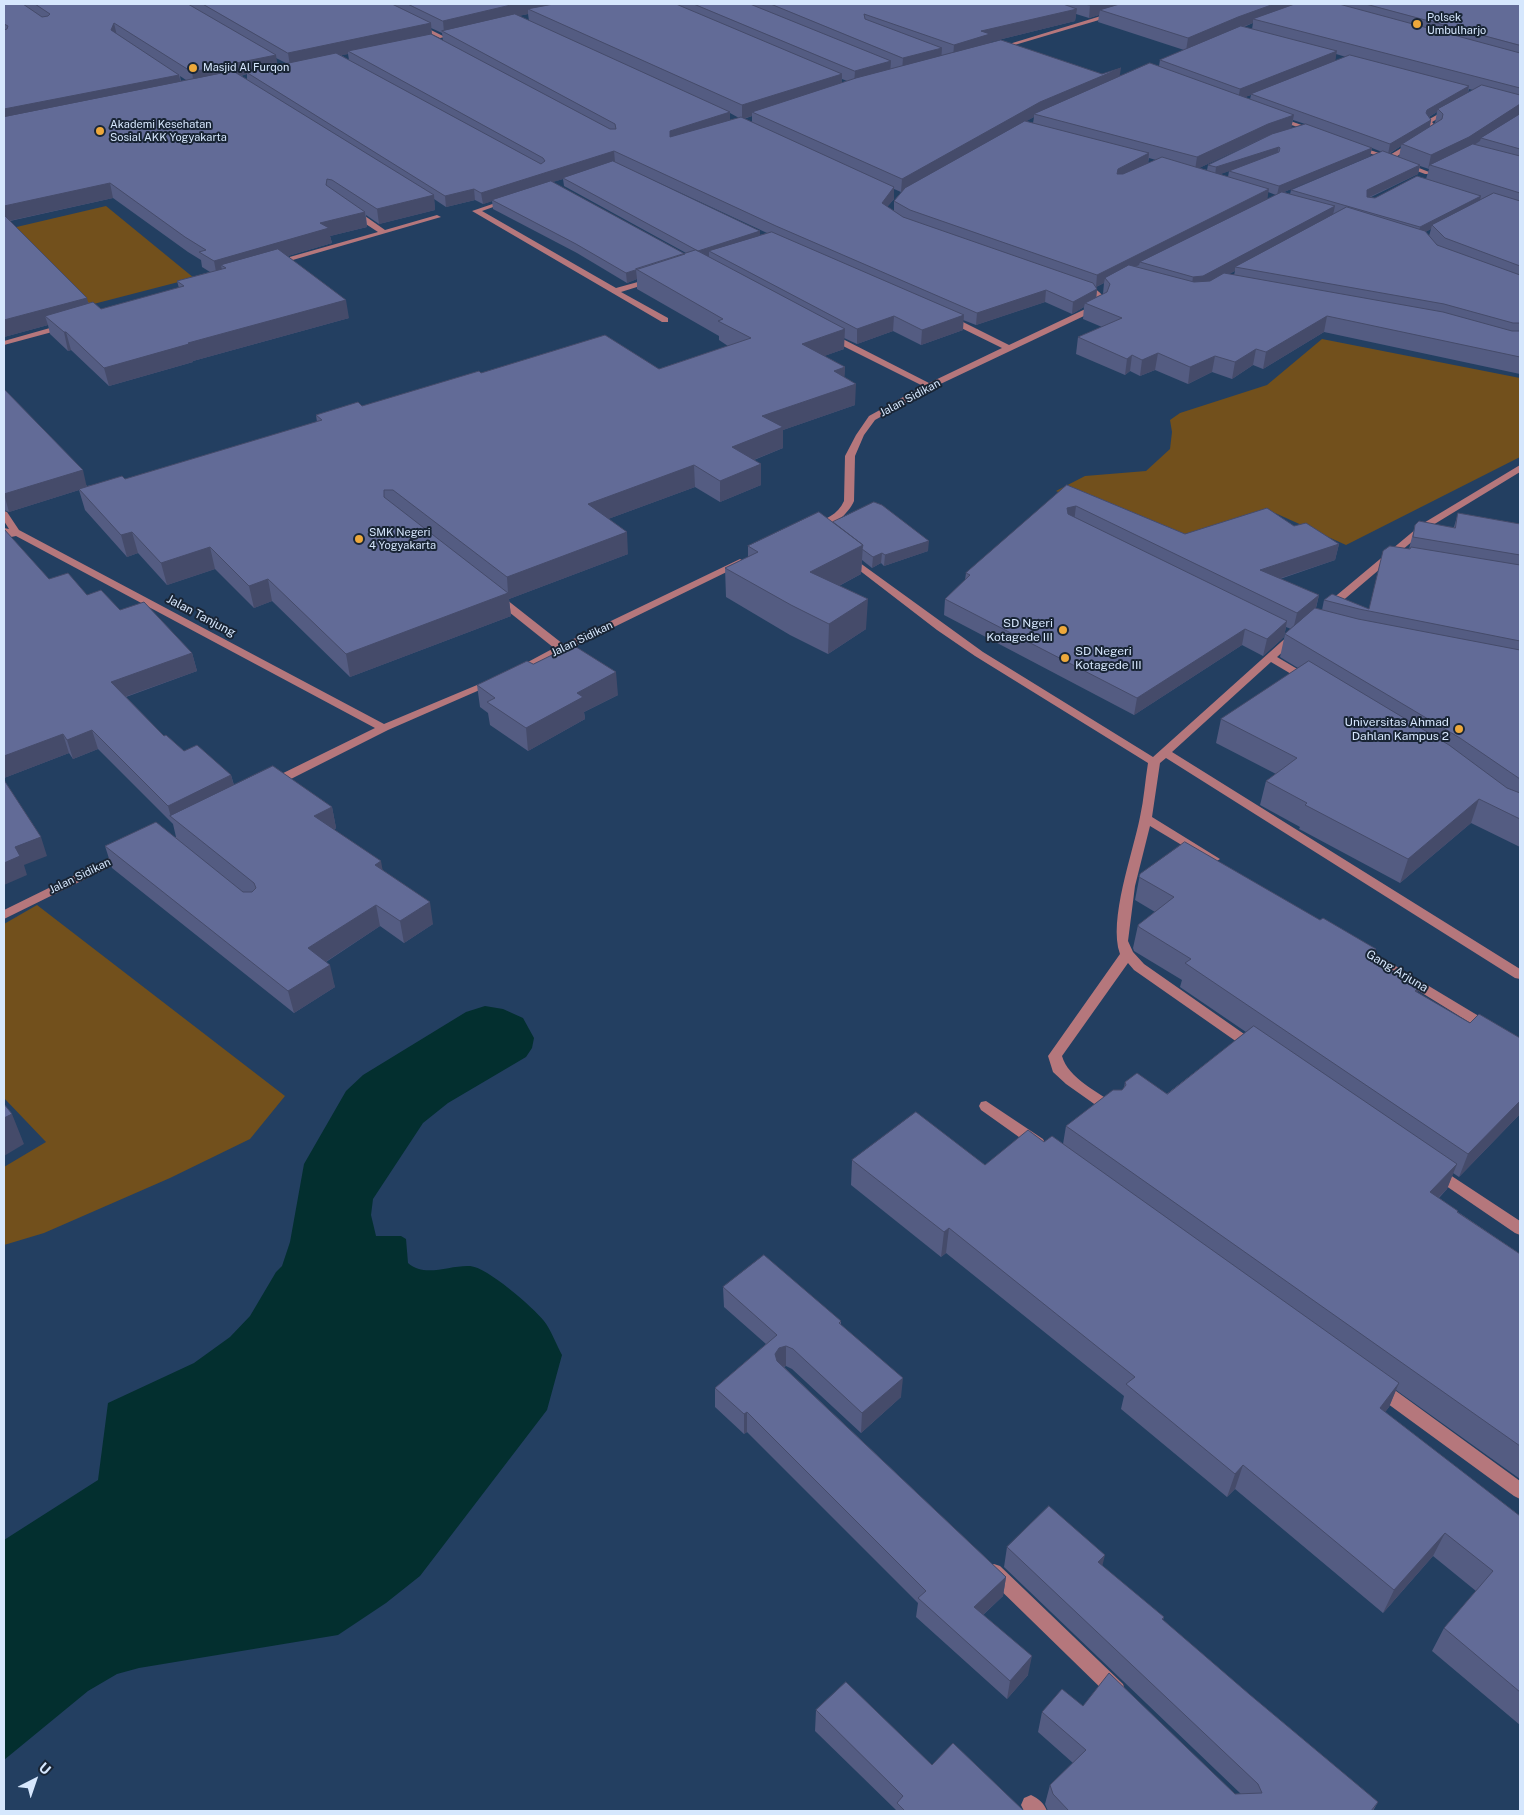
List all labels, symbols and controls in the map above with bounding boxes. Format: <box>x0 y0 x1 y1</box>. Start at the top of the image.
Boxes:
place label: Polsek Umbulharjo <box>1427 11 1486 37</box>
marker: Polsek Umbulharjo <box>1411 18 1423 30</box>
place label: Masjid Al Furqon <box>203 61 289 75</box>
marker: Masjid Al Furqon <box>187 62 199 74</box>
place label: Akademi Kesehatan Sosial AKK Yogyakarta <box>110 118 227 144</box>
marker: Akademi Kesehatan Sosial AKK Yogyakarta <box>94 125 106 137</box>
street label: Jalan Sidikan <box>877 377 943 419</box>
place label: SMK Negeri 4 Yogyakarta <box>369 526 436 552</box>
marker: SMK Negeri 4 Yogyakarta <box>353 533 365 545</box>
street label: Jalan Tanjung <box>164 592 238 640</box>
place label: SD Ngeri Kotagede III <box>986 616 1053 644</box>
street label: Jalan Sidikan <box>549 618 615 660</box>
marker: SD Ngeri Kotagede III <box>1057 624 1069 636</box>
place label: SD Negeri Kotagede III <box>1075 644 1142 672</box>
marker: SD Negeri Kotagede III <box>1059 652 1071 664</box>
place label: Universitas Ahmad Dahlan Kampus 2 <box>1344 715 1449 743</box>
marker: Universitas Ahmad Dahlan Kampus 2 <box>1453 723 1465 735</box>
street label: Jalan Sidikan <box>47 855 113 897</box>
street label: Gang Arjuna <box>1363 947 1431 995</box>
north arrow <box>10 1755 60 1805</box>
text: U <box>36 1759 54 1778</box>

